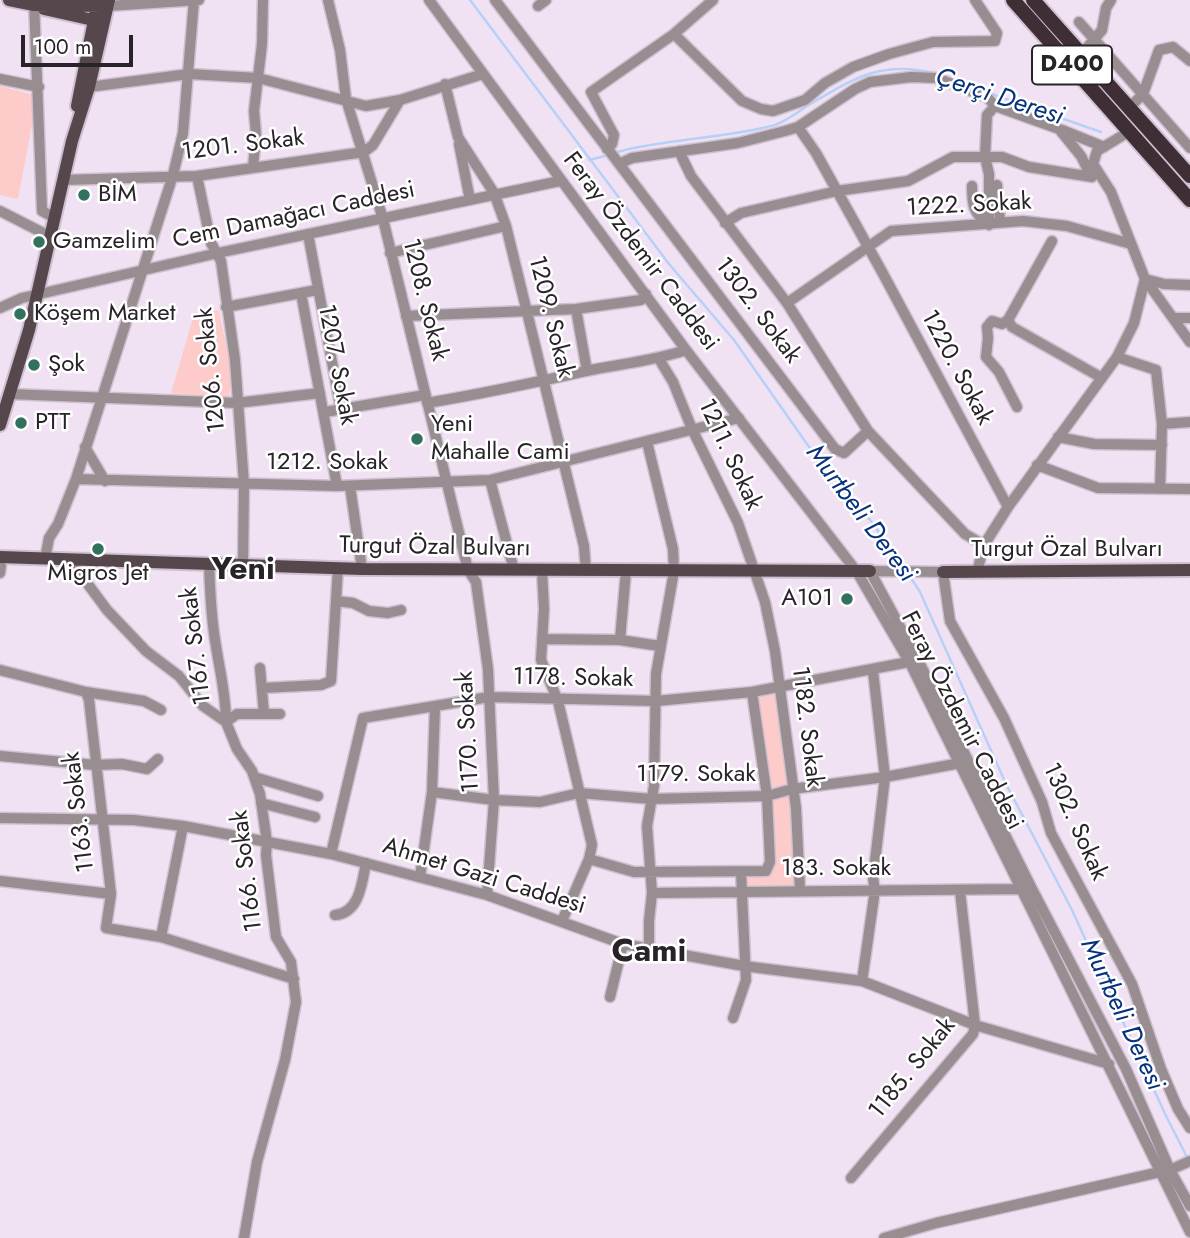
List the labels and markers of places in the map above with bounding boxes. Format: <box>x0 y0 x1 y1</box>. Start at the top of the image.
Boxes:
place label: BİM <box>98 181 137 209</box>
marker: BİM <box>76 187 92 203</box>
place label: Gamzelim <box>53 228 155 256</box>
marker: Gamzelim <box>31 234 47 250</box>
place label: Köşem Market <box>34 300 175 328</box>
marker: Köşem Market <box>12 306 28 322</box>
place label: Şok <box>48 351 85 379</box>
marker: Şok <box>26 357 42 373</box>
place label: PTT <box>35 409 70 437</box>
place label: Yeni Mahalle Cami <box>431 411 570 467</box>
marker: PTT <box>13 415 29 431</box>
marker: Yeni Mahalle Cami <box>409 431 425 447</box>
marker: Migros Jet <box>90 541 106 557</box>
place label: Migros Jet <box>47 560 149 588</box>
place label: A101 <box>781 585 833 613</box>
marker: A101 <box>839 591 855 607</box>

